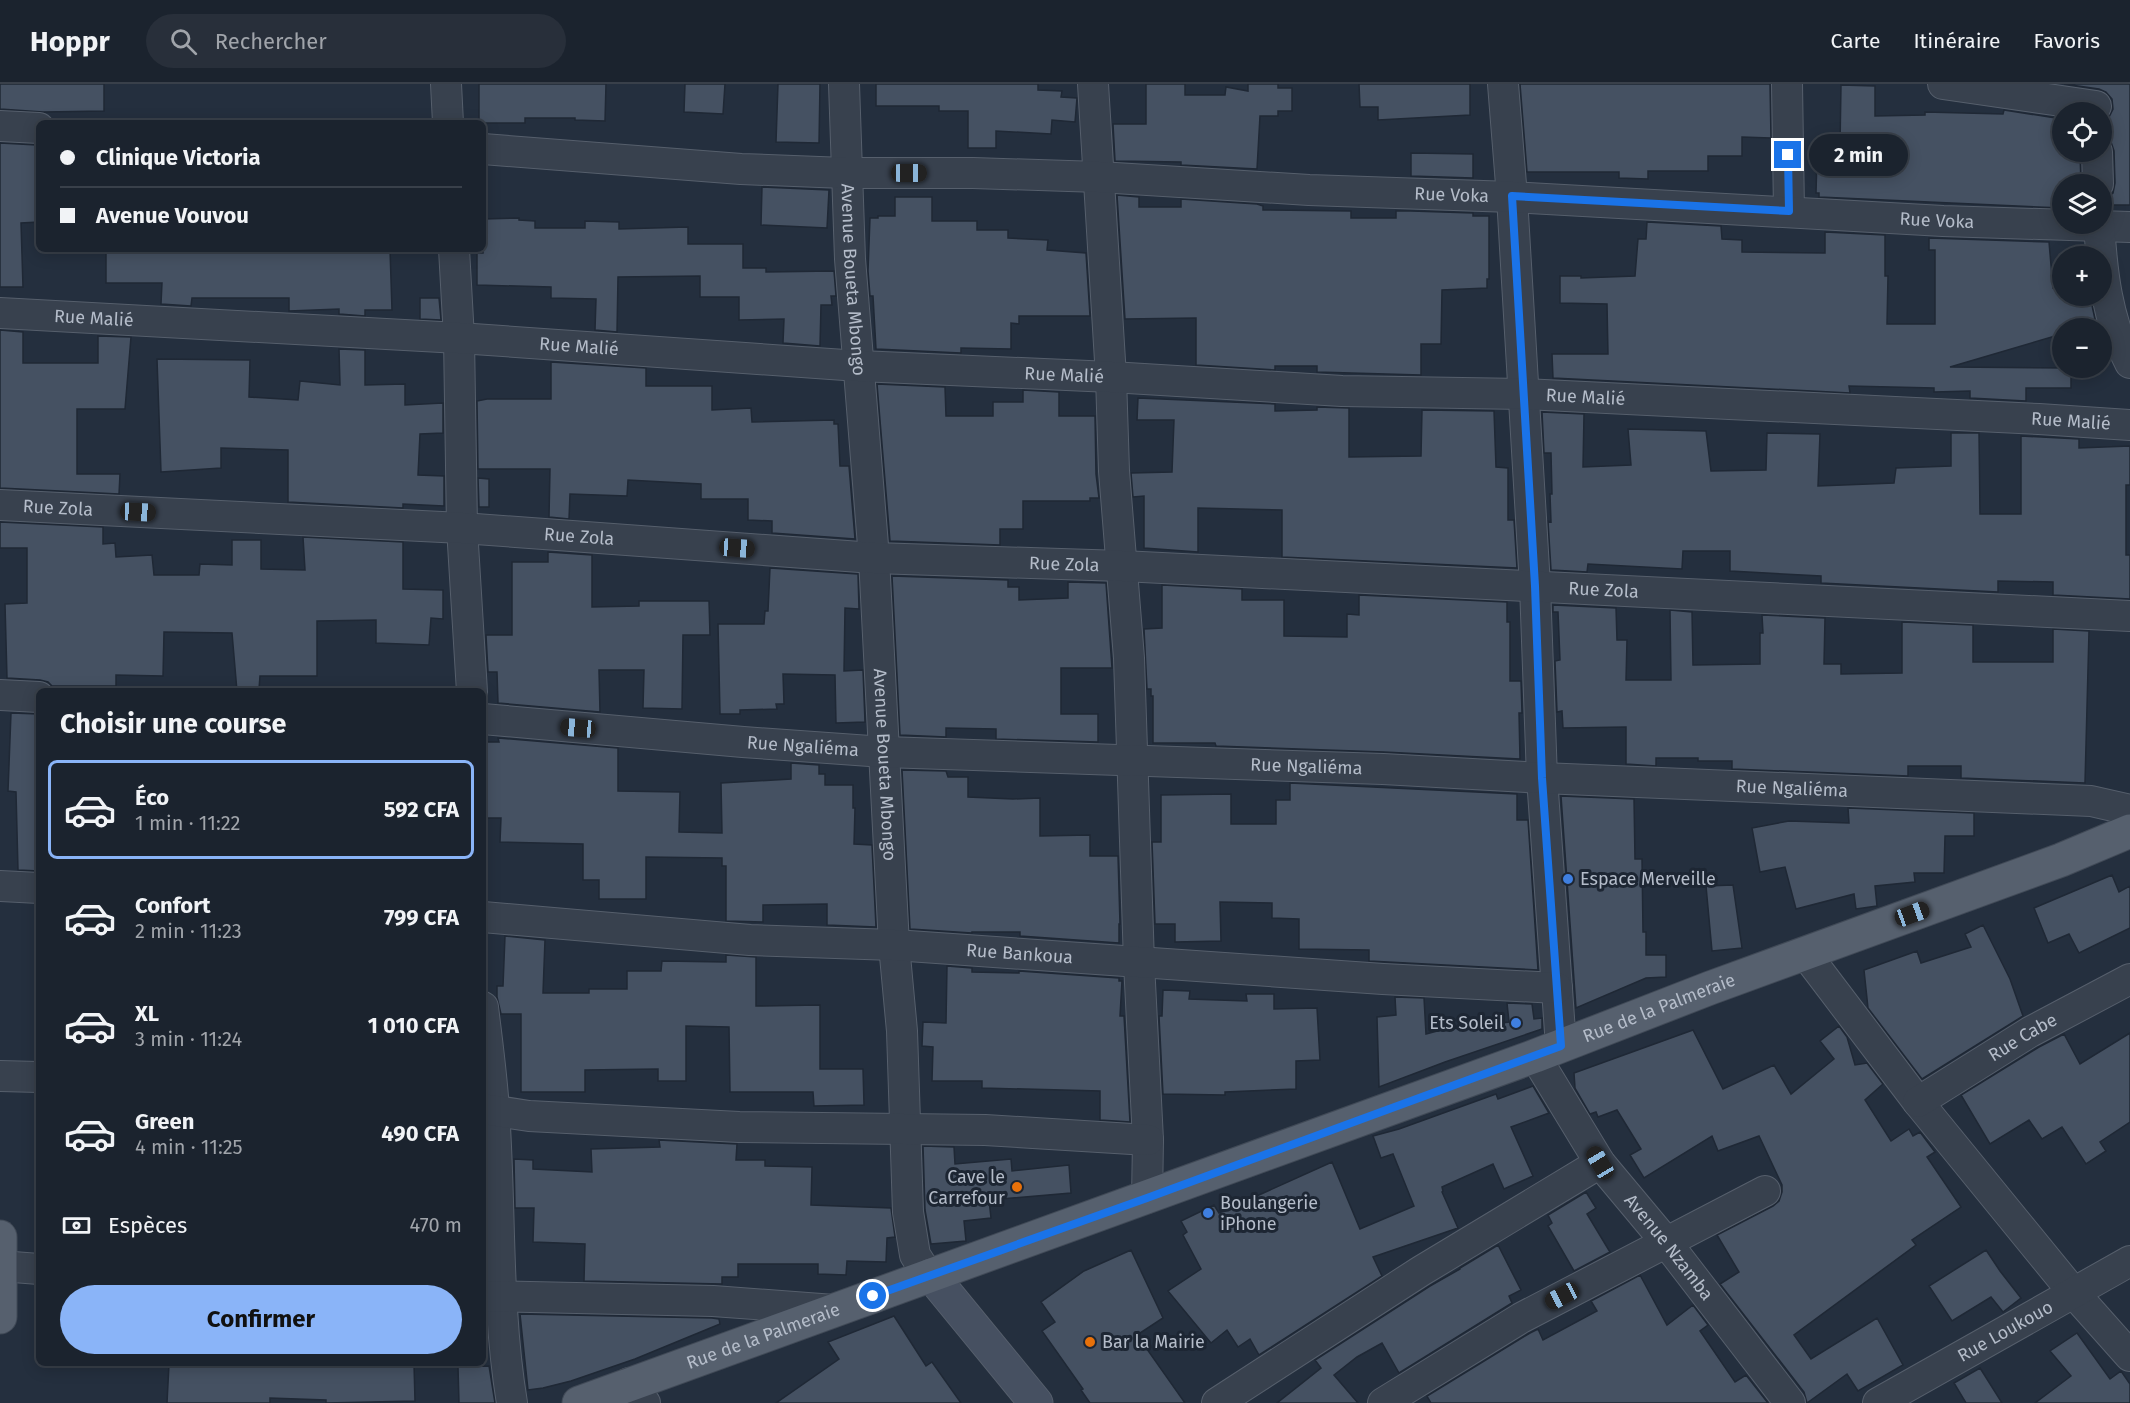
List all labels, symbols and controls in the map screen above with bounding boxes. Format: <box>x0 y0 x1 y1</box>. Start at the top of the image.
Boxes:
search box <box>146 14 566 68</box>
text: Hoppr <box>30 25 110 58</box>
icon: search <box>167 25 200 58</box>
text: Rechercher <box>215 28 327 55</box>
text: Carte <box>1831 28 1880 54</box>
text: Itinéraire <box>1913 28 2000 54</box>
text: Favoris <box>2033 28 2100 54</box>
map controls <box>2052 102 2112 378</box>
button: locate <box>2052 102 2112 162</box>
callout: 2 min <box>1809 134 1908 176</box>
route end <box>1774 141 1801 168</box>
text: 2 min <box>1834 143 1883 167</box>
text: Clinique Victoria <box>96 144 261 171</box>
car <box>891 164 927 182</box>
button: layers <box>2052 174 2112 234</box>
street label: Avenue Boueta Mbongo <box>836 183 870 377</box>
street label: Rue Voka <box>1414 183 1489 207</box>
text: Avenue Vouvou <box>96 202 249 229</box>
street label: Rue Voka <box>1899 208 1975 233</box>
button: + <box>2052 246 2112 306</box>
street label: Rue Malié <box>53 305 134 331</box>
button: − <box>2052 318 2112 378</box>
street label: Rue Malié <box>538 333 620 360</box>
street label: Rue Malié <box>1024 362 1104 388</box>
street label: Rue Malié <box>1545 384 1626 410</box>
street label: Rue Malié <box>2031 408 2112 435</box>
street label: Rue Zola <box>22 495 94 521</box>
car <box>120 502 156 522</box>
street label: Rue Zola <box>543 523 615 550</box>
car <box>718 538 756 558</box>
street label: Rue Zola <box>1029 552 1100 576</box>
street label: Rue Zola <box>1568 577 1639 603</box>
street label: Avenue Boueta Mbongo <box>869 668 901 861</box>
text: Choisir une course <box>60 708 286 740</box>
car <box>559 717 597 739</box>
street label: Rue Ngaliéma <box>746 731 860 761</box>
street label: Rue Ngaliéma <box>1250 753 1363 779</box>
street label: Rue Ngaliéma <box>1735 775 1848 802</box>
icon: car <box>63 783 117 837</box>
text: Éco <box>135 784 169 811</box>
text: 592 CFA <box>384 796 459 823</box>
text: 1 min · 11:22 <box>135 811 241 835</box>
place label: Espace Merveille <box>1580 868 1716 890</box>
marker: Espace Merveille <box>1561 872 1575 886</box>
icon: car <box>63 891 117 945</box>
text: Confort <box>135 892 211 919</box>
car <box>1892 899 1932 929</box>
text: 799 CFA <box>384 904 459 931</box>
text: 2 min · 11:23 <box>135 919 242 943</box>
street label: Rue Bankoua <box>965 939 1074 968</box>
street label: Rue de la Palmeraie <box>1580 969 1738 1047</box>
icon: car <box>63 999 117 1053</box>
text: XL <box>135 1000 159 1027</box>
street label: Rue Cabe <box>1984 1009 2061 1066</box>
text: 1 010 CFA <box>368 1012 459 1039</box>
place label: Ets Soleil <box>1429 1012 1504 1034</box>
marker: Ets Soleil <box>1509 1016 1523 1030</box>
text: 3 min · 11:24 <box>135 1027 242 1051</box>
icon: car <box>63 1107 117 1161</box>
text: Green <box>135 1108 194 1135</box>
text: 490 CFA <box>381 1120 459 1147</box>
text: 4 min · 11:25 <box>135 1135 243 1159</box>
car <box>1583 1143 1617 1183</box>
place label: Cave le Carrefour <box>928 1166 1005 1209</box>
marker: Cave le Carrefour <box>1010 1180 1024 1194</box>
street label: Avenue Nzamba <box>1620 1190 1718 1305</box>
place label: Boulangerie iPhone <box>1220 1192 1318 1235</box>
marker: Boulangerie iPhone <box>1201 1206 1215 1220</box>
icon: cash <box>60 1209 93 1242</box>
text: Espèces <box>108 1212 187 1239</box>
text: 470 m <box>410 1213 462 1237</box>
car <box>1542 1280 1582 1312</box>
route start <box>859 1282 886 1309</box>
button: Confirmer <box>60 1285 462 1354</box>
street label: Rue Loukouo <box>1954 1296 2057 1367</box>
street label: Rue de la Palmeraie <box>683 1298 843 1374</box>
place label: Bar la Mairie <box>1102 1331 1205 1353</box>
marker: Bar la Mairie <box>1083 1335 1097 1349</box>

